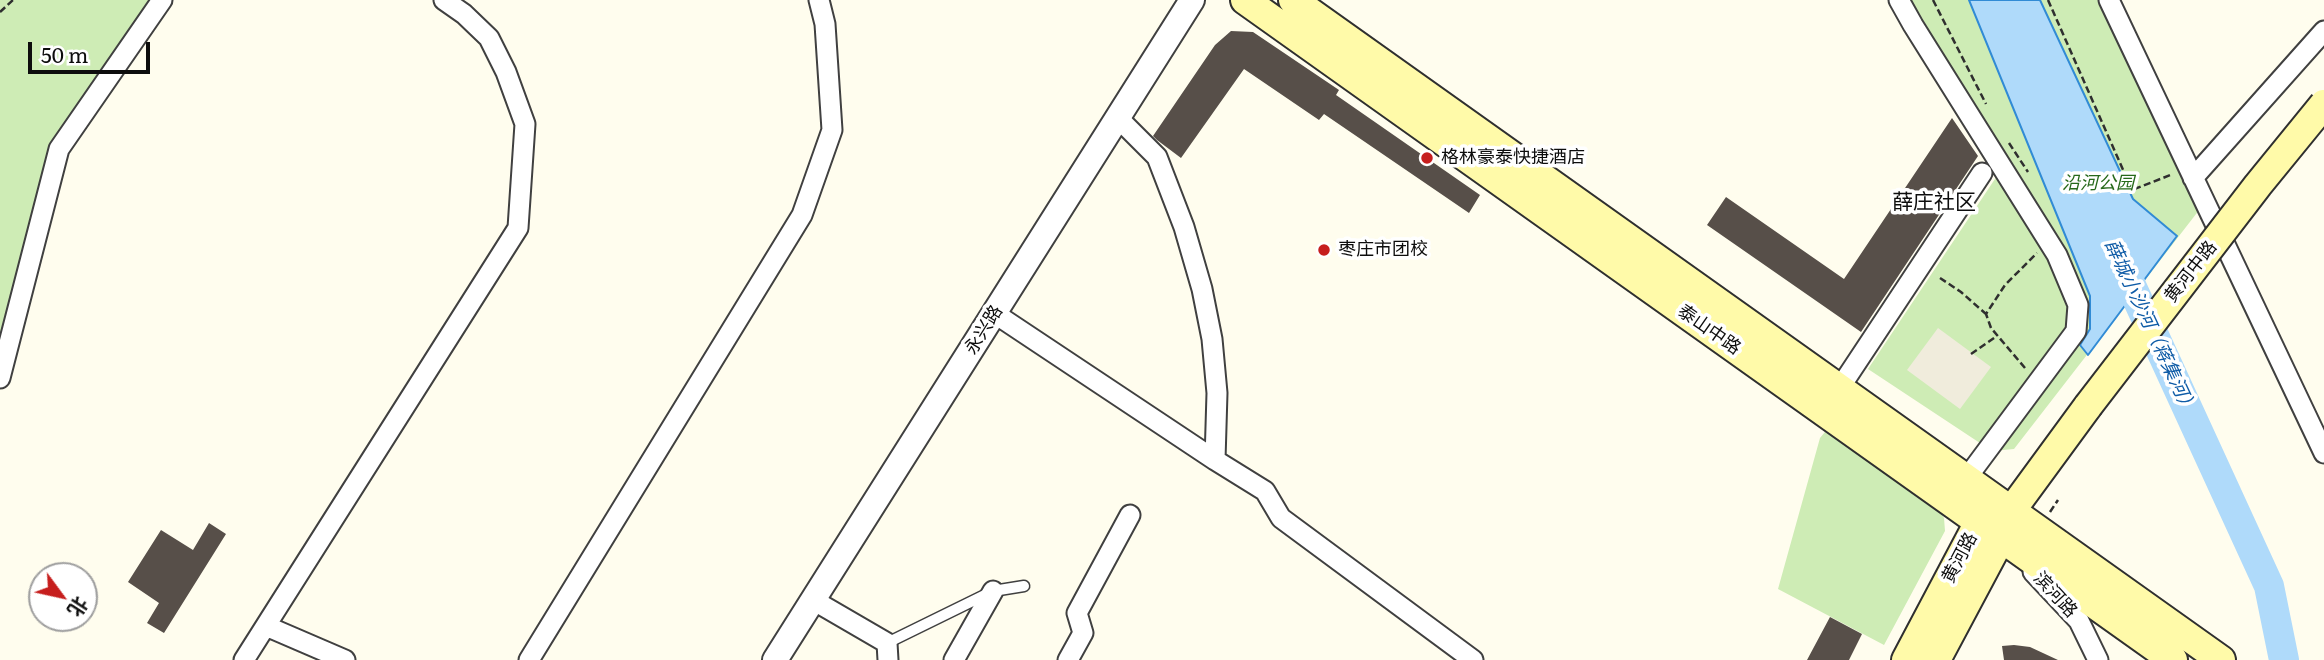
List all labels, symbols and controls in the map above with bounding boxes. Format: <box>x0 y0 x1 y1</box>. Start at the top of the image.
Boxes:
scale bar <box>32 28 154 72</box>
text: 50 m <box>41 38 88 69</box>
place label: 格林豪泰快捷酒店 <box>1441 147 1585 169</box>
marker: 格林豪泰快捷酒店 <box>1419 150 1435 166</box>
park label: 沿河公园 <box>2062 173 2134 195</box>
district label: 薛庄社区 <box>1892 190 1976 216</box>
water label: 薛城小沙河（蒋集河） <box>2100 236 2200 418</box>
street label: 黄河中路 <box>2160 237 2222 307</box>
place label: 枣庄市团校 <box>1338 239 1428 261</box>
marker: 枣庄市团校 <box>1316 242 1332 258</box>
street label: 永兴路 <box>961 301 1007 359</box>
street label: 泰山中路 <box>1673 301 1745 359</box>
street label: 黄河路 <box>1938 529 1982 587</box>
north arrow <box>28 562 98 632</box>
street label: 滨河路 <box>2029 568 2081 622</box>
text: 北 <box>62 592 96 623</box>

